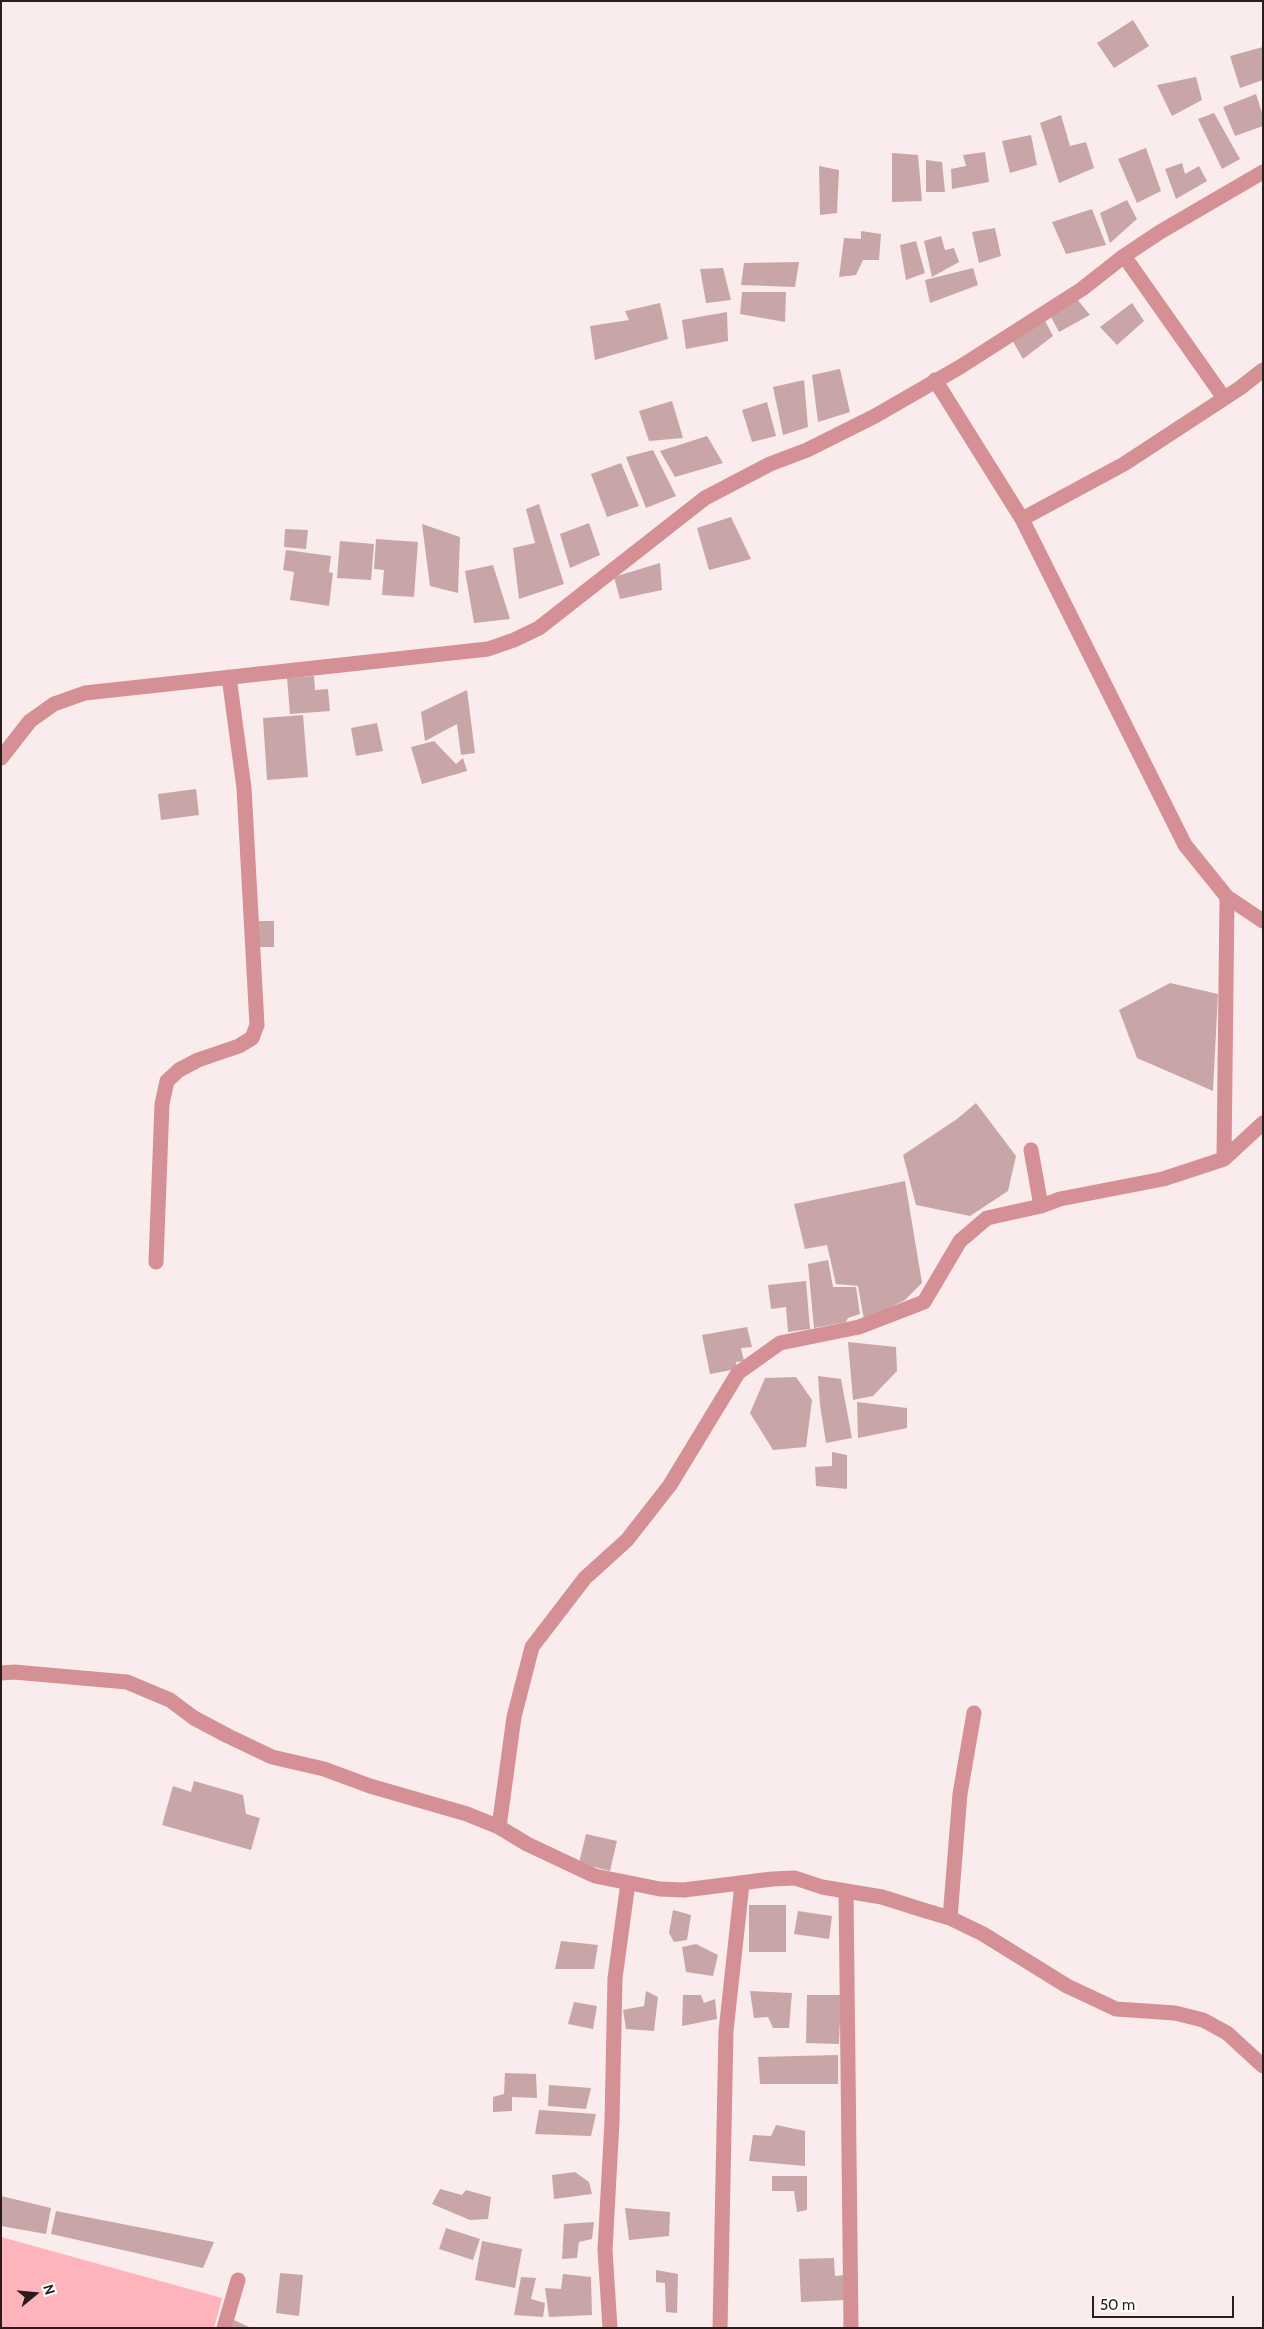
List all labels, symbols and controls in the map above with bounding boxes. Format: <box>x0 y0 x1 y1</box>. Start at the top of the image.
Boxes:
north arrow <box>10 2269 60 2319</box>
text: N <box>39 2282 59 2297</box>
scale bar <box>1094 2286 1236 2318</box>
text: 50 m <box>1100 2296 1135 2314</box>

